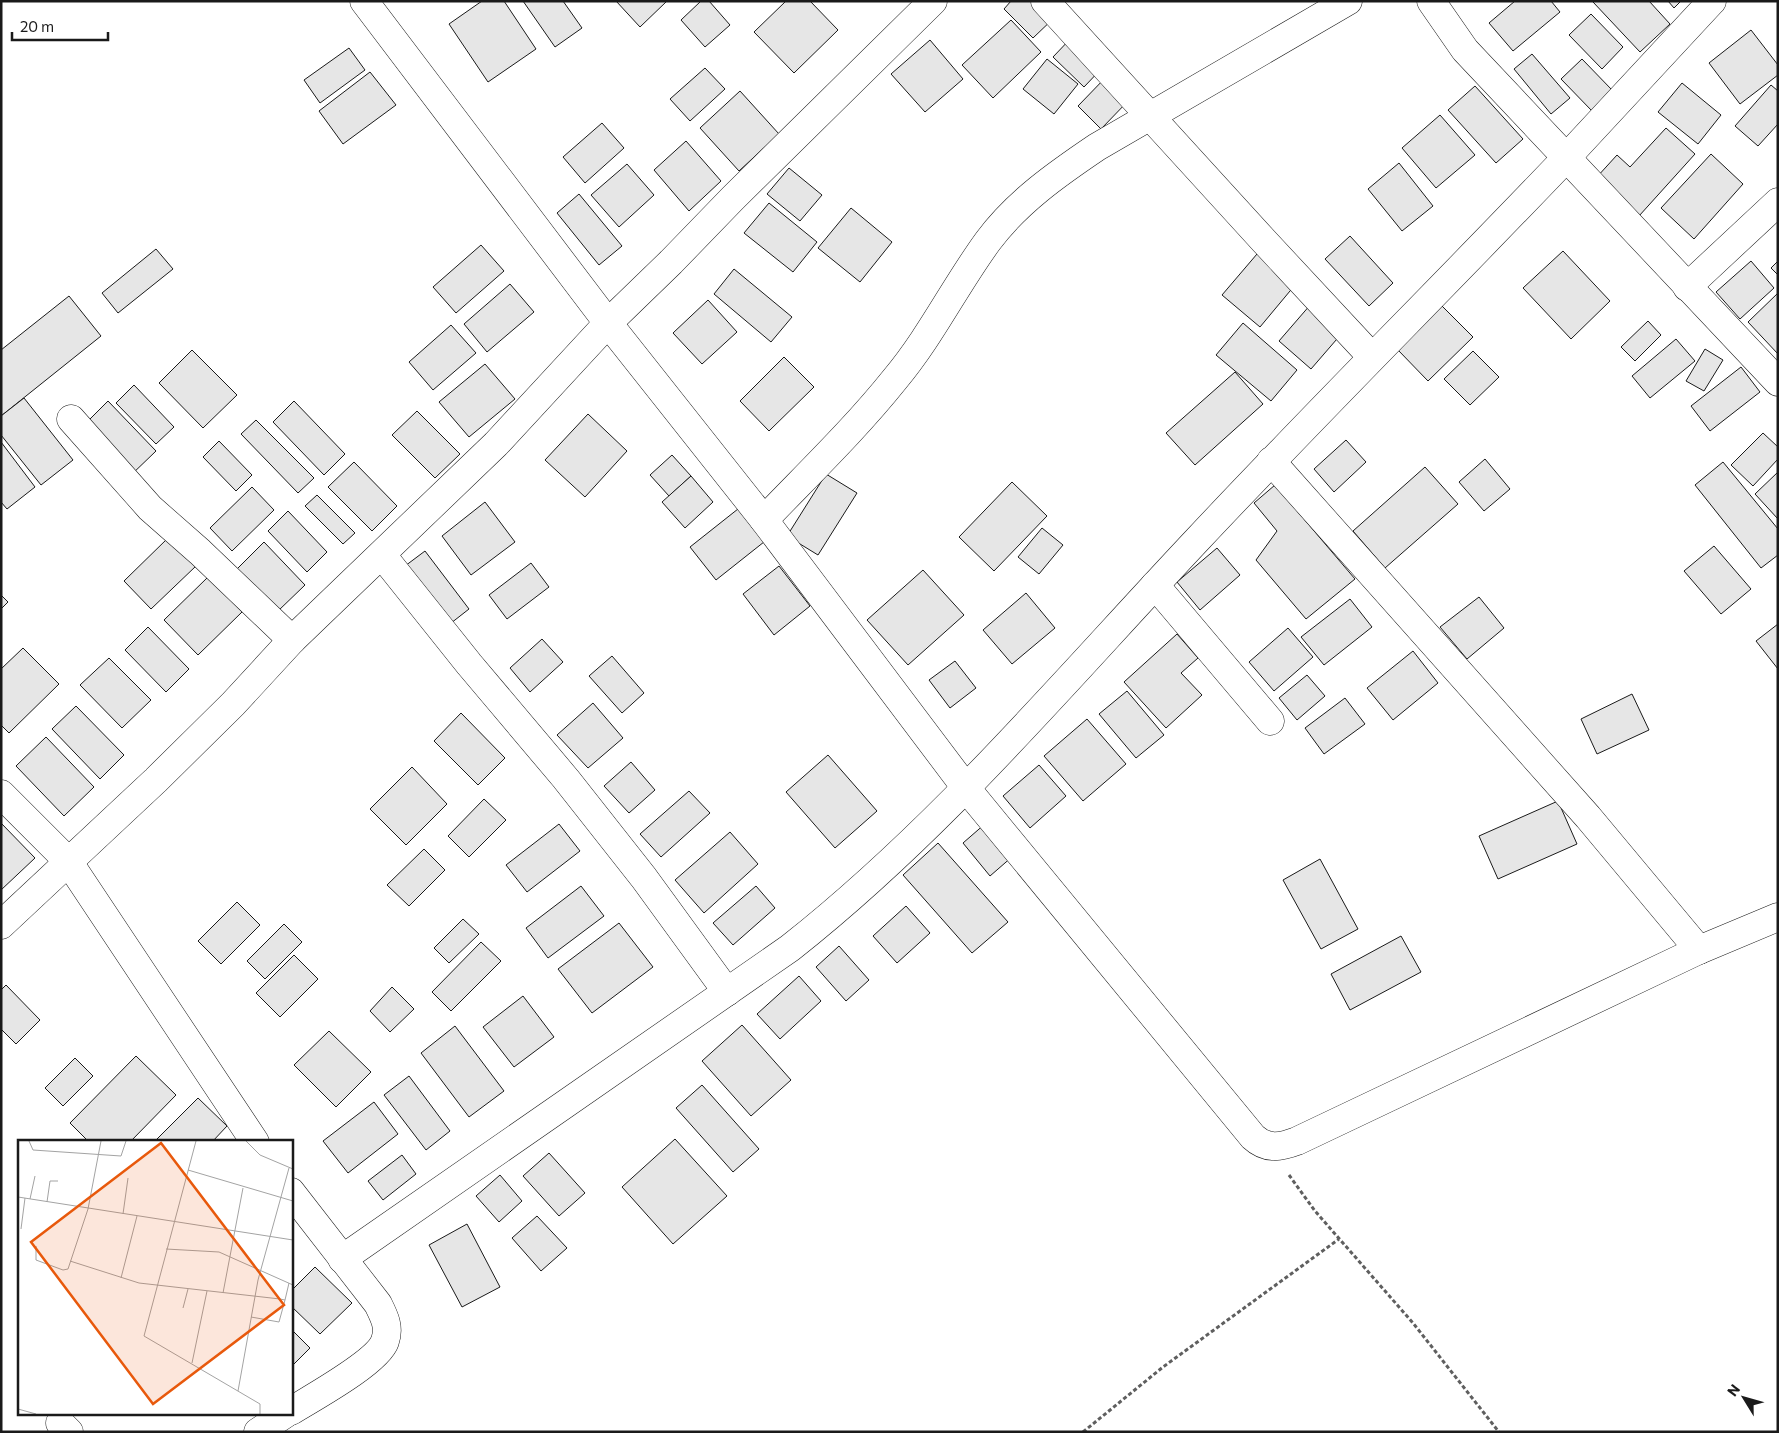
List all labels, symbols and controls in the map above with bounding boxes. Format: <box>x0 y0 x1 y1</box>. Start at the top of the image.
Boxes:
scale bar <box>12 10 109 42</box>
text: 20 m <box>20 17 54 35</box>
inset map <box>18 1140 292 1416</box>
north arrow <box>1719 1373 1769 1423</box>
text: N <box>1723 1381 1743 1399</box>

